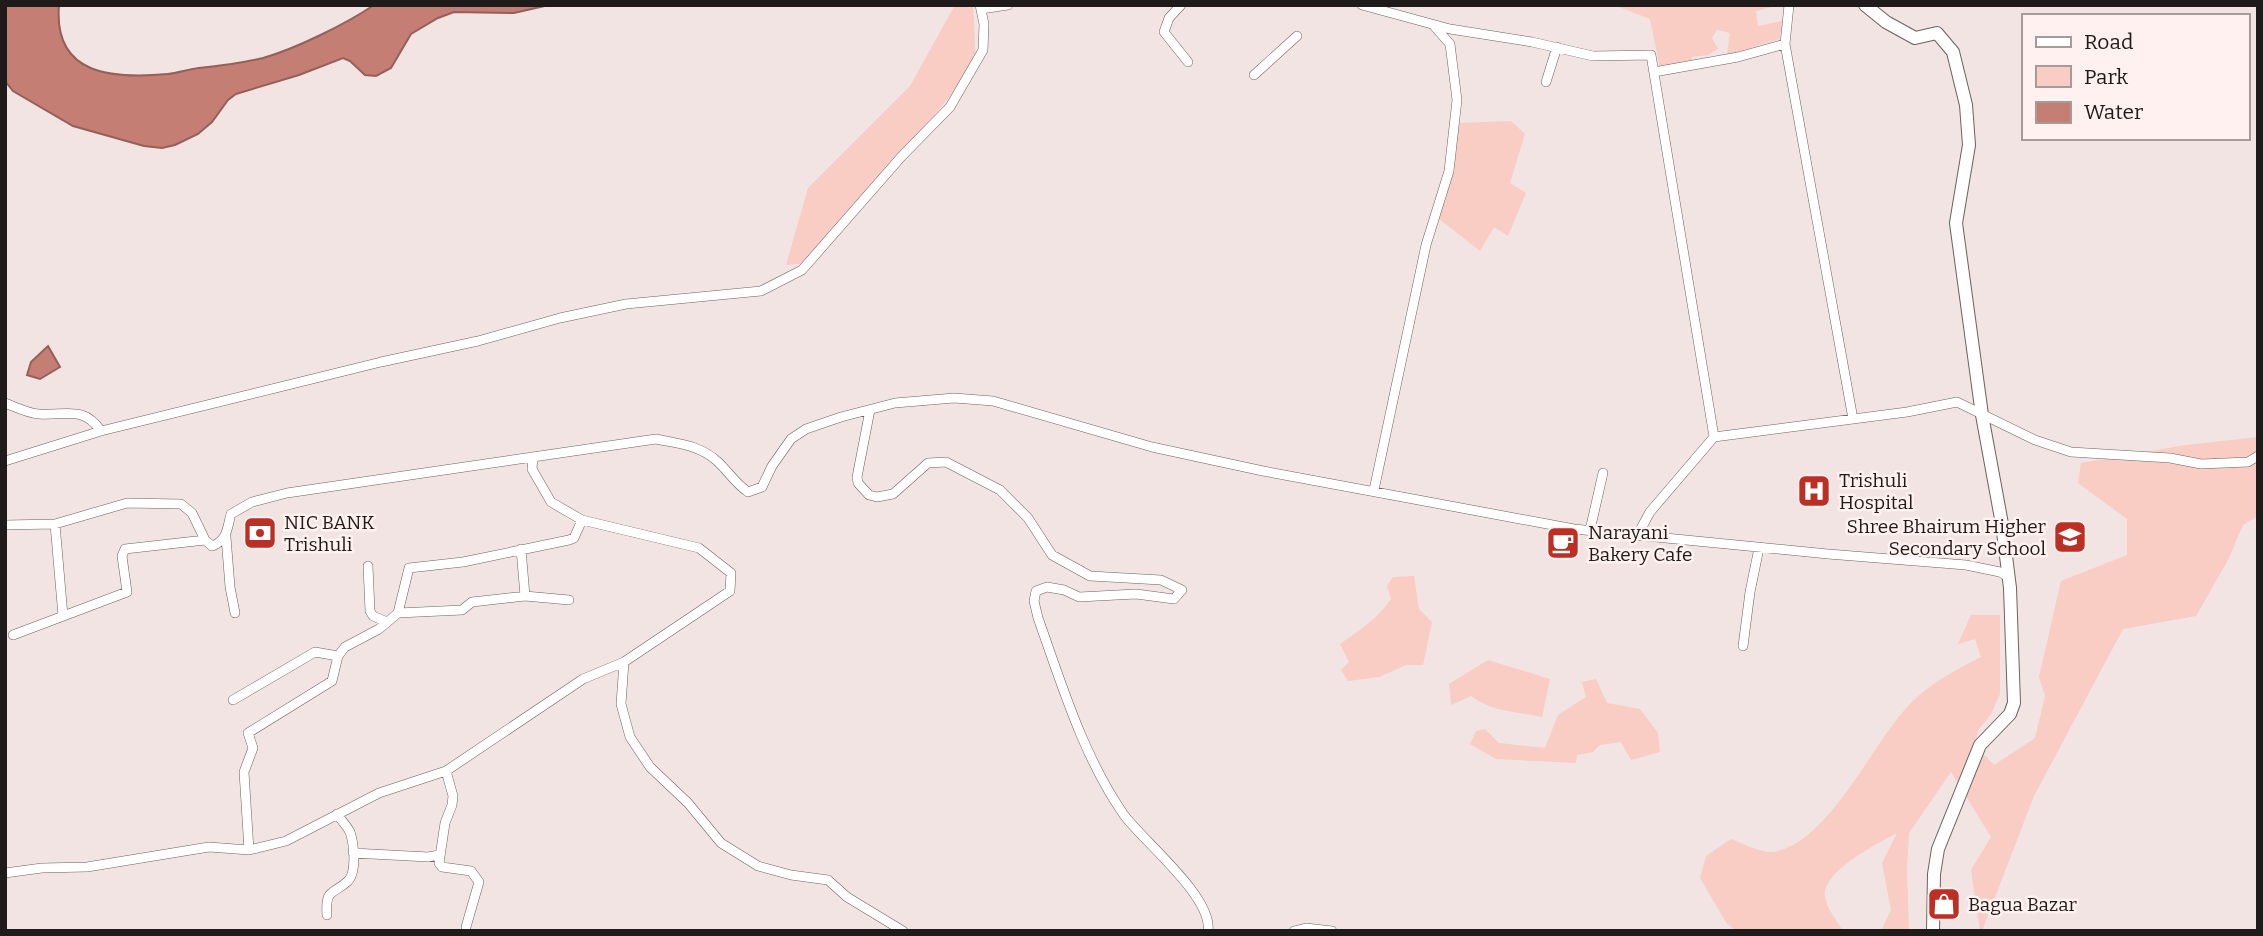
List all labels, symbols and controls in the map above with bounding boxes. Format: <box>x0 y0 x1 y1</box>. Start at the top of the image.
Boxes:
legend <box>2022 14 2249 140</box>
text: Road <box>2084 29 2133 55</box>
text: Park <box>2084 64 2128 90</box>
text: Water <box>2084 99 2143 125</box>
place label: Trishuli Hospital <box>1839 469 1913 514</box>
hospital icon: Trishuli Hospital <box>1795 472 1833 510</box>
place label: NIC BANK Trishuli <box>284 511 375 556</box>
bank icon: NIC BANK Trishuli <box>241 514 279 552</box>
place label: Shree Bhairum Higher Secondary School <box>1847 515 2047 560</box>
school or university icon: Shree Bhairum Higher Secondary School <box>2051 518 2089 556</box>
place label: Narayani Bakery Cafe <box>1588 521 1692 566</box>
cafe icon: Narayani Bakery Cafe <box>1544 524 1582 562</box>
shop icon: Bagua Bazar <box>1925 885 1963 923</box>
place label: Bagua Bazar <box>1968 893 2078 916</box>

